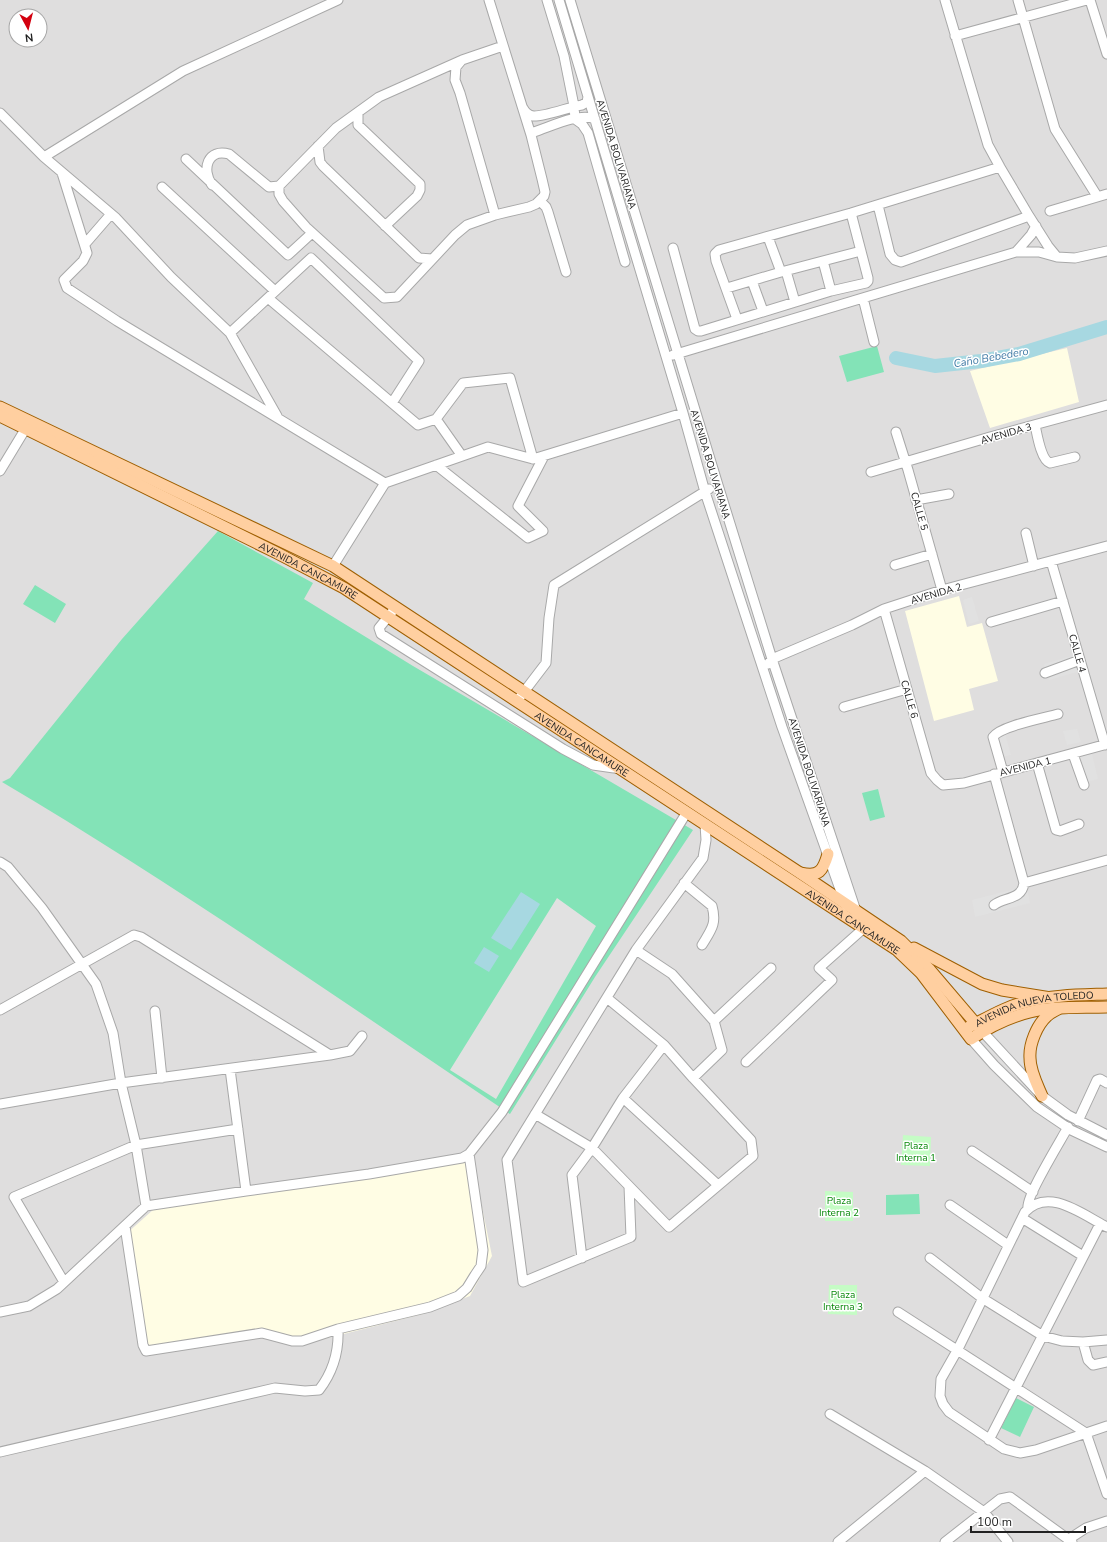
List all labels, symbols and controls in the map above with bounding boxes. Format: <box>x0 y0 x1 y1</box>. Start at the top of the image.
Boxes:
north arrow <box>8 8 48 48</box>
text: N <box>24 29 34 45</box>
street label: AVENIDA BOLIVARIANA <box>593 98 640 211</box>
water label: Caño Bebedero <box>952 344 1030 371</box>
street label: AVENIDA BOLIVARIANA <box>687 408 734 521</box>
street label: AVENIDA 3 <box>979 420 1033 448</box>
street label: CALLE 5 <box>907 491 931 532</box>
street label: AVENIDA CANCAMURE <box>256 539 360 603</box>
street label: AVENIDA 2 <box>909 580 963 608</box>
street label: CALLE 4 <box>1065 633 1089 674</box>
street label: CALLE 6 <box>897 679 921 720</box>
street label: AVENIDA CANCAMURE <box>531 709 631 781</box>
street label: AVENIDA BOLIVARIANA <box>785 716 834 829</box>
street label: AVENIDA 1 <box>998 754 1052 780</box>
street label: AVENIDA CANCAMURE <box>803 886 903 958</box>
street label: AVENIDA NUEVA TOLEDO <box>973 988 1094 1031</box>
park label: Plaza Interna 1 <box>896 1139 936 1165</box>
park label: Plaza Interna 2 <box>819 1194 859 1220</box>
park label: Plaza Interna 3 <box>823 1288 863 1314</box>
scale bar <box>971 1508 1085 1534</box>
text: 100 m <box>977 1514 1012 1530</box>

